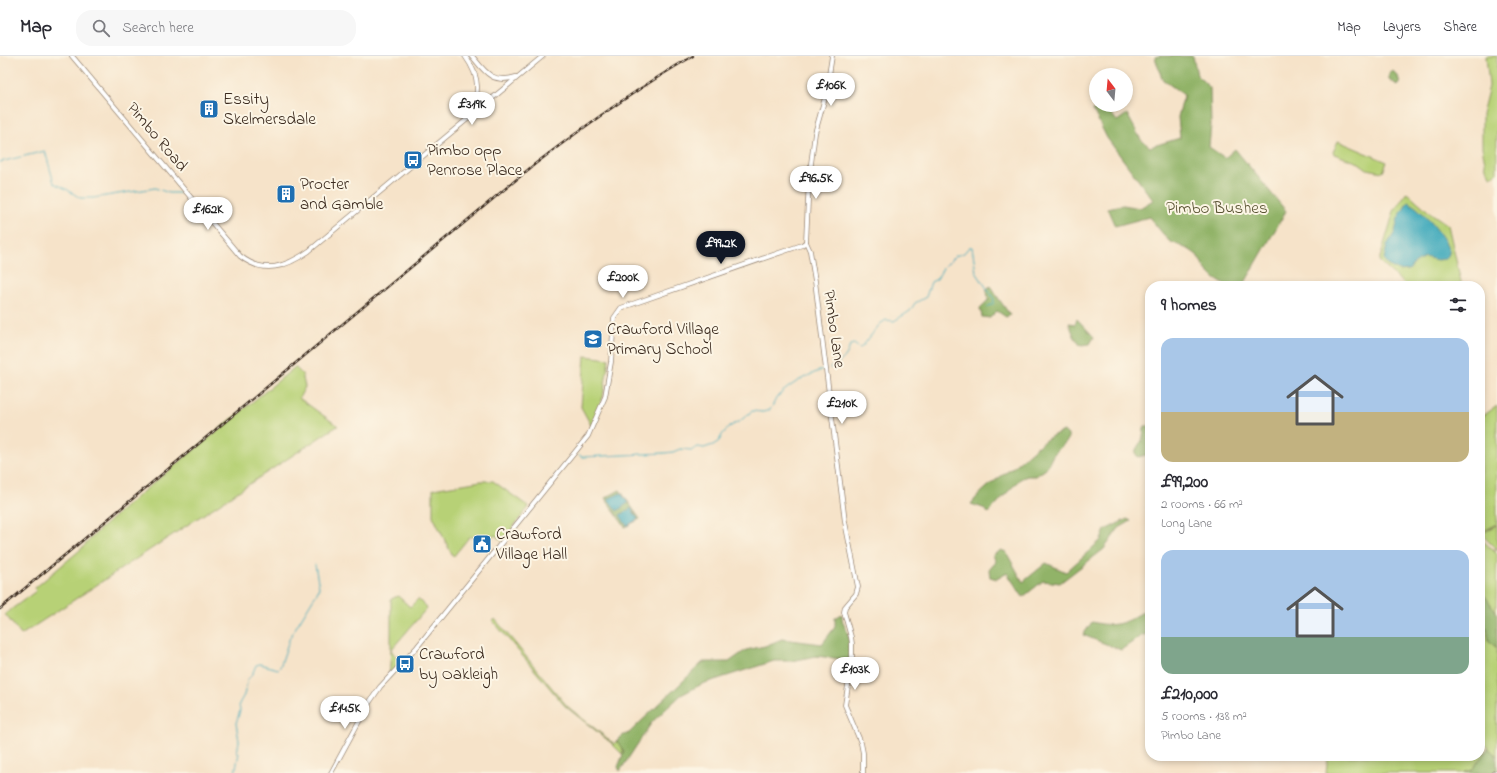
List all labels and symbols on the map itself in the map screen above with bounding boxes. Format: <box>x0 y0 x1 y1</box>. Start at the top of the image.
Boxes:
north arrow <box>1089 68 1133 112</box>
pin: £106K <box>803 73 859 107</box>
place label: Essity Skelmersdale <box>223 87 316 132</box>
pin: £319K <box>444 92 500 126</box>
street label: Pimbo Road <box>120 97 194 178</box>
building icon: Essity Skelmersdale <box>198 98 220 120</box>
place label: Pimbo opp Penrose Place <box>427 138 523 183</box>
bus stop icon: Pimbo opp Penrose Place <box>402 149 424 171</box>
pin: £96.5K <box>783 166 849 200</box>
place label: Procter and Gamble <box>300 172 384 217</box>
building icon: Procter and Gamble <box>275 183 297 205</box>
park label: Pimbo Bushes <box>1166 196 1268 221</box>
pin: £162K <box>180 197 236 231</box>
pin: £99.2K <box>688 231 754 265</box>
pin: £200K <box>595 265 651 299</box>
street label: Pimbo Lane <box>816 288 852 370</box>
place label: Crawford Village Primary School <box>607 317 719 363</box>
school or university icon: Crawford Village Primary School <box>582 328 604 350</box>
pin: £210K <box>814 391 870 425</box>
place label: Crawford Village Hall <box>495 522 567 569</box>
public building icon: Crawford Village Hall <box>471 533 493 555</box>
place label: Crawford by Oakleigh <box>419 642 498 689</box>
bus stop icon: Crawford by Oakleigh <box>394 653 416 675</box>
pin: £103K <box>827 657 883 691</box>
pin: £145K <box>317 696 373 730</box>

